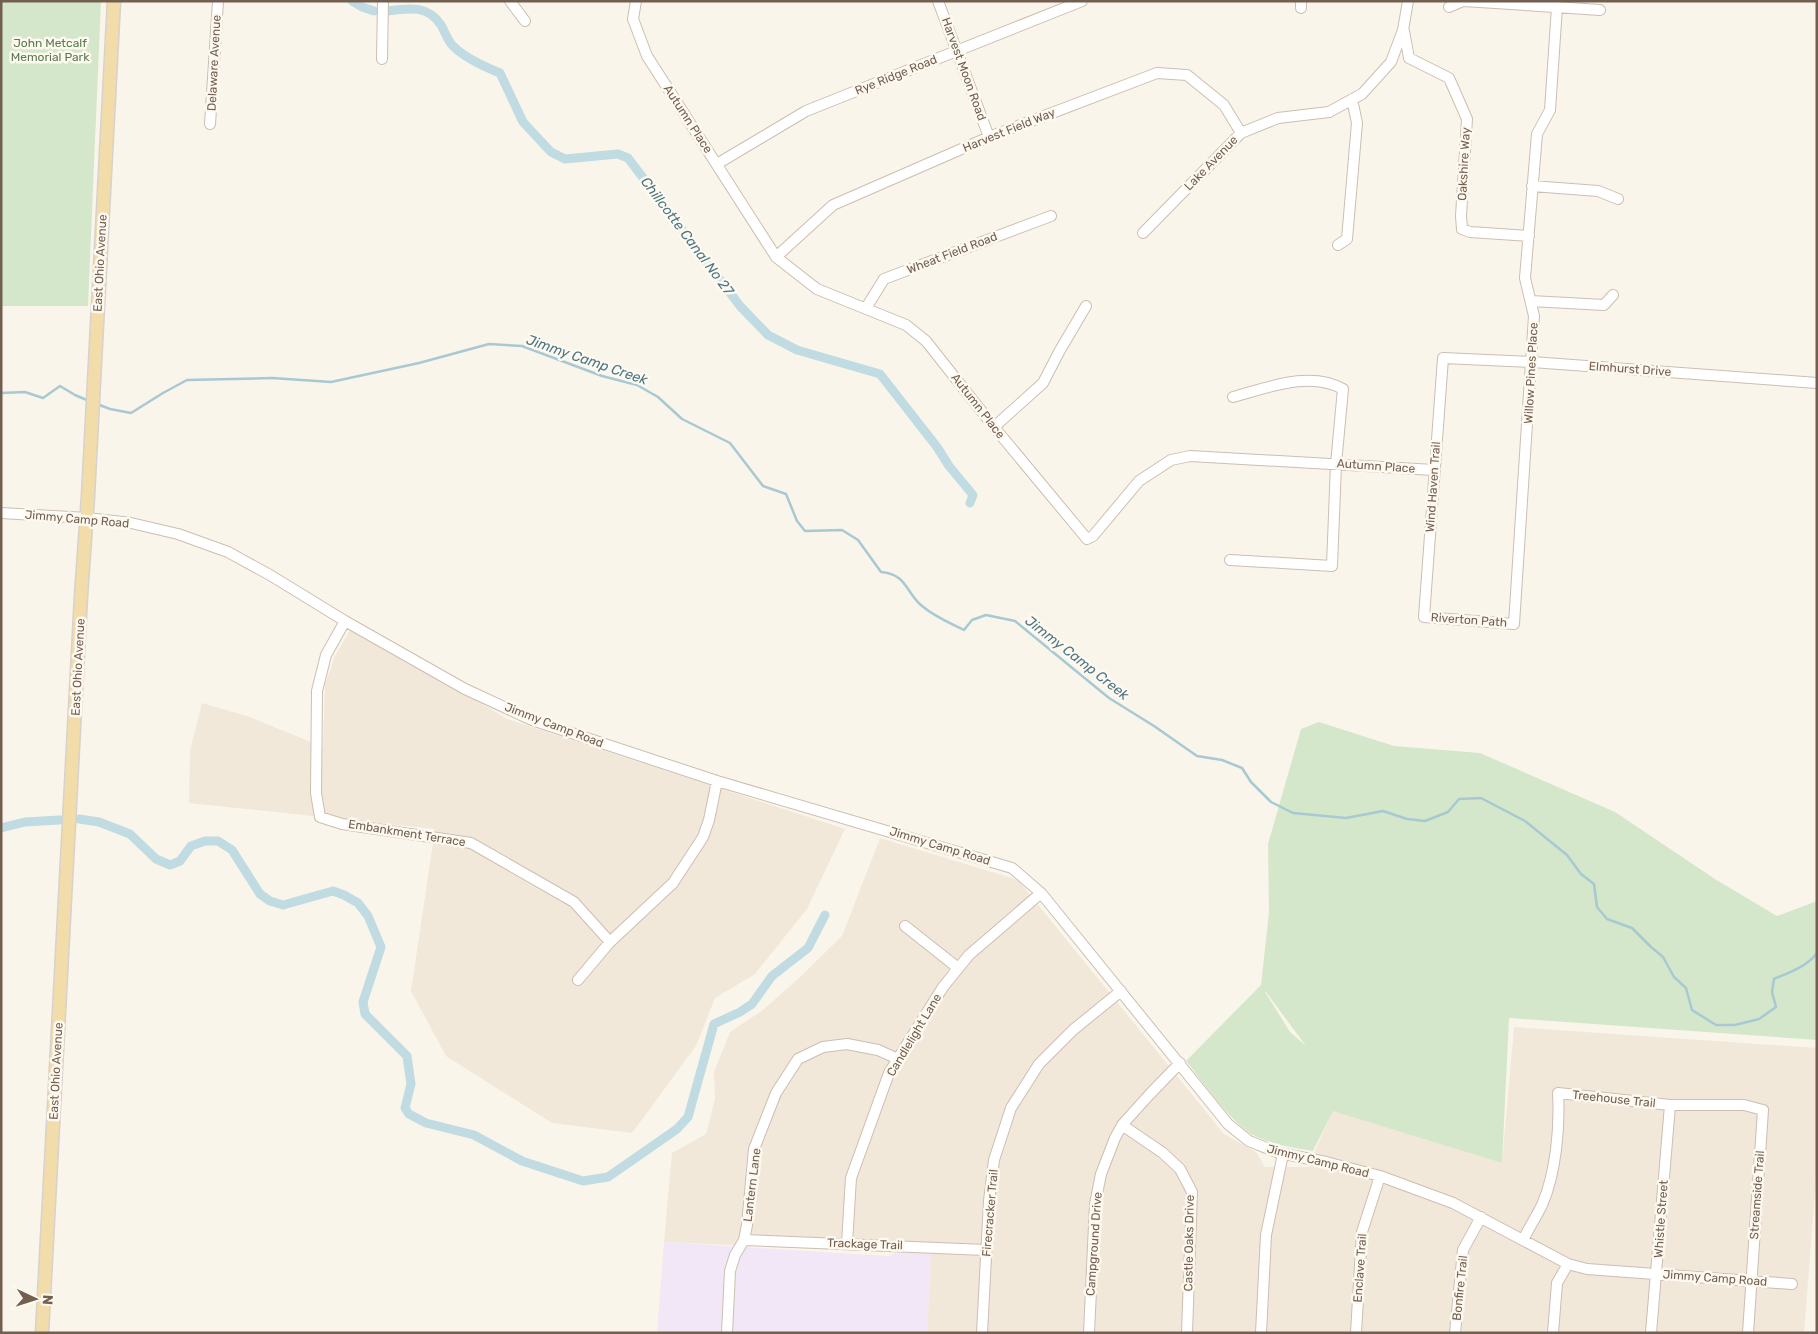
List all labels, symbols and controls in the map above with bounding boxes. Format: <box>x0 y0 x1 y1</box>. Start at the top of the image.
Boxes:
street label: Delaware Avenue <box>204 14 224 111</box>
street label: Harvest Moon Road <box>939 16 989 122</box>
park label: John Metcalf Memorial Park <box>11 36 90 64</box>
street label: Rye Ridge Road <box>853 52 939 98</box>
street label: Autumn Place <box>661 82 715 156</box>
street label: Harvest Field Way <box>961 105 1058 155</box>
street label: Oakshire Way <box>1455 127 1473 201</box>
street label: Lake Avenue <box>1181 133 1241 193</box>
water label: Chillcotte Canal No 27 <box>637 174 738 300</box>
street label: East Ohio Avenue <box>90 214 110 312</box>
street label: Wheat Field Road <box>905 229 999 277</box>
street label: Willow Pines Place <box>1521 322 1541 424</box>
water label: Jimmy Camp Creek <box>524 331 651 389</box>
street label: Elmhurst Drive <box>1588 359 1672 379</box>
street label: Autumn Place <box>948 371 1008 441</box>
street label: Wind Haven Trail <box>1423 441 1443 533</box>
street label: Autumn Place <box>1336 456 1416 476</box>
street label: Jimmy Camp Road <box>24 507 130 531</box>
street label: Riverton Path <box>1430 610 1508 630</box>
water label: Jimmy Camp Creek <box>1022 612 1133 704</box>
street label: East Ohio Avenue <box>68 618 88 716</box>
street label: Jimmy Camp Road <box>503 700 605 750</box>
street label: Embankment Terrace <box>347 817 467 849</box>
street label: Jimmy Camp Road <box>888 824 992 868</box>
street label: Candlelight Lane <box>884 991 944 1079</box>
street label: East Ohio Avenue <box>46 1022 66 1120</box>
street label: Treehouse Trail <box>1572 1088 1656 1110</box>
street label: Jimmy Camp Road <box>1266 1142 1370 1180</box>
street label: Lantern Lane <box>741 1147 763 1223</box>
street label: Streamside Trail <box>1747 1150 1767 1240</box>
street label: Firecracker Trail <box>979 1169 1001 1257</box>
street label: Whistle Street <box>1651 1179 1671 1258</box>
street label: Campground Drive <box>1083 1191 1105 1297</box>
street label: Castle Oaks Drive <box>1181 1194 1197 1291</box>
street label: Enclave Trail <box>1351 1233 1369 1303</box>
street label: Trackage Trail <box>827 1236 903 1252</box>
street label: Bonfire Trail <box>1450 1255 1470 1321</box>
street label: Jimmy Camp Road <box>1662 1267 1768 1289</box>
north arrow <box>10 1274 60 1324</box>
text: N <box>39 1294 56 1305</box>

